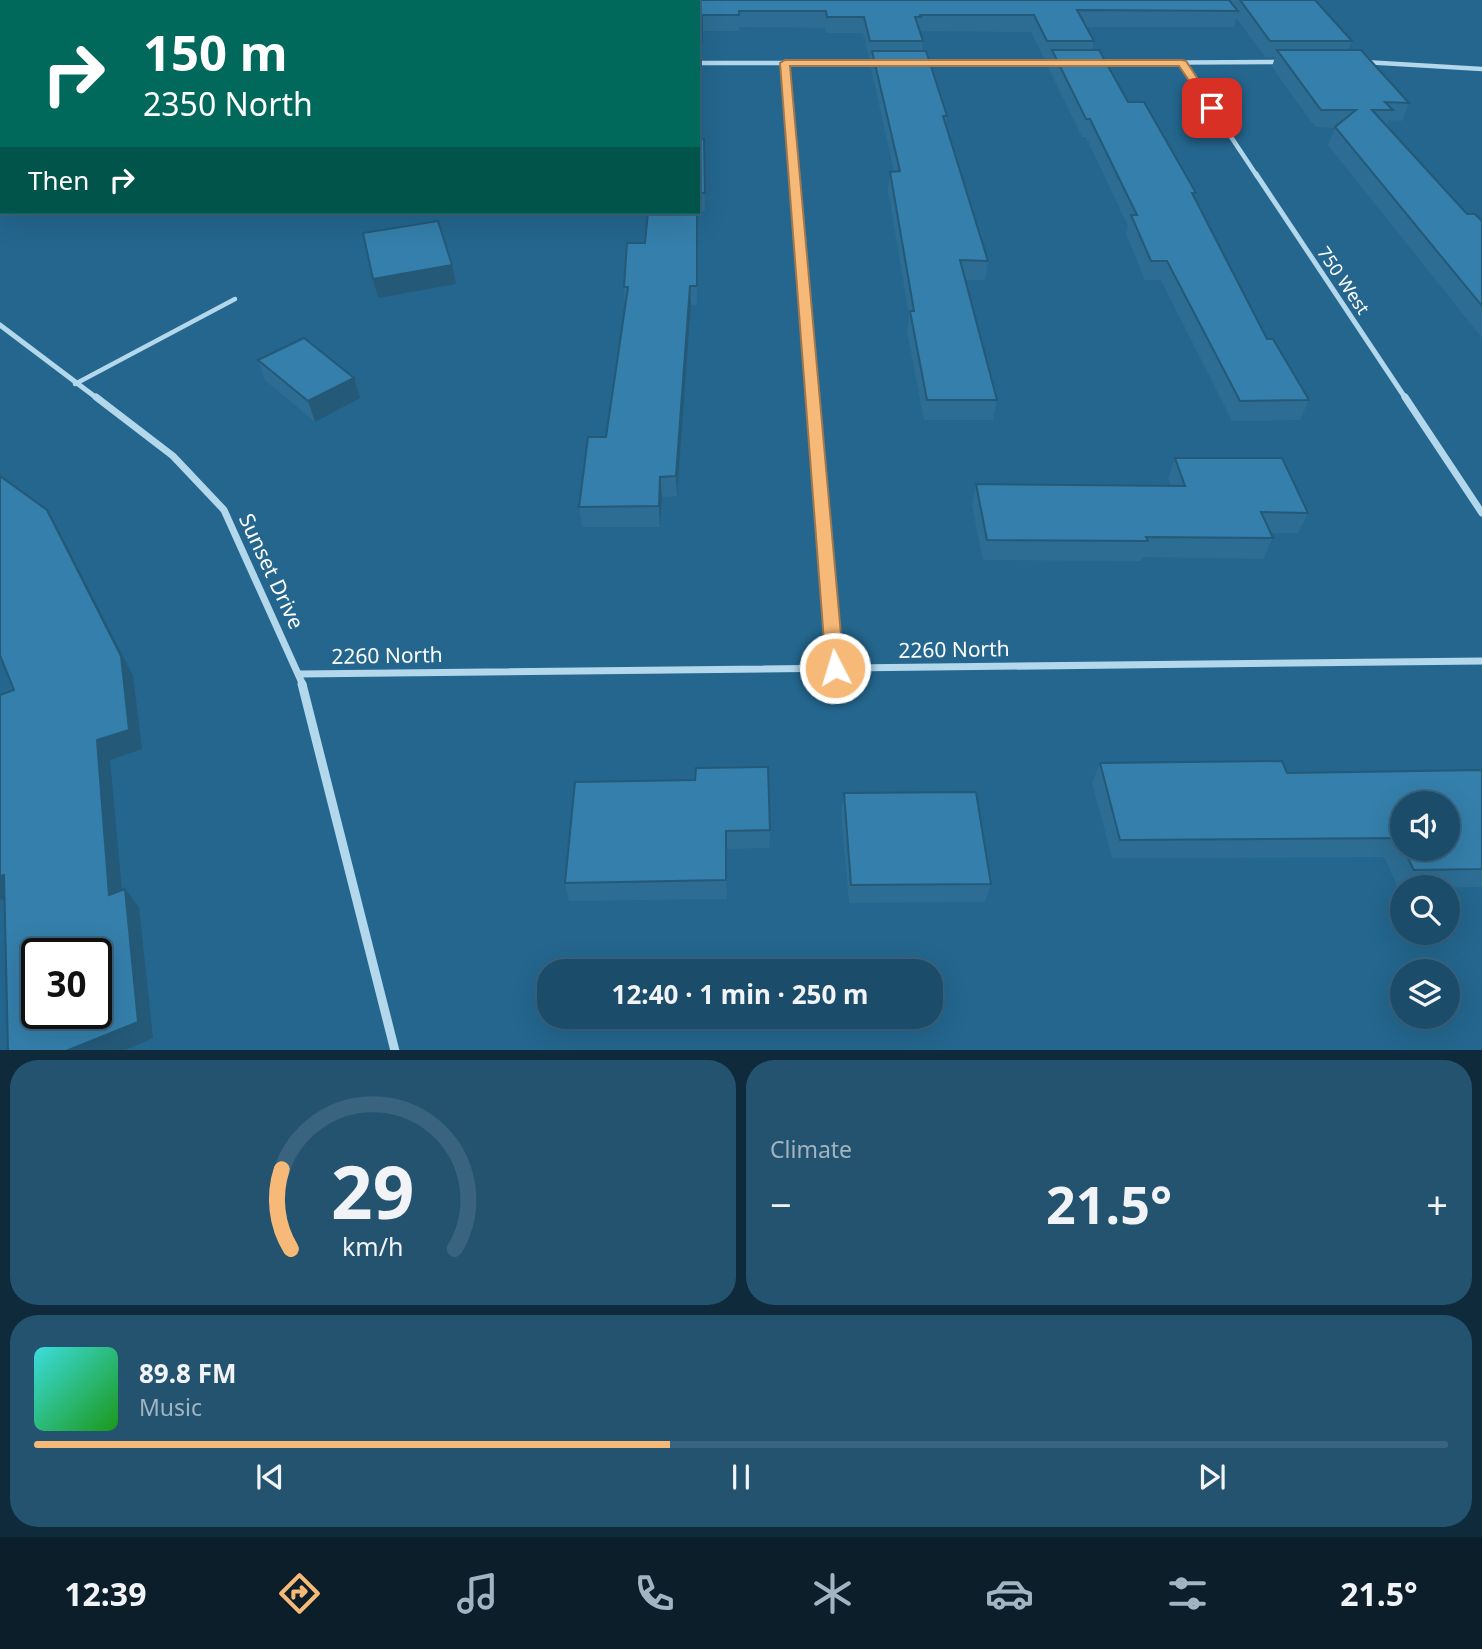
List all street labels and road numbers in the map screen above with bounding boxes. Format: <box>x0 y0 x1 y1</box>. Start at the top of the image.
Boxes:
street label: 750 West <box>1312 241 1376 319</box>
street label: Sunset Drive <box>233 509 311 633</box>
street label: 2260 North <box>898 634 1010 664</box>
street label: 2260 North <box>331 640 443 670</box>

